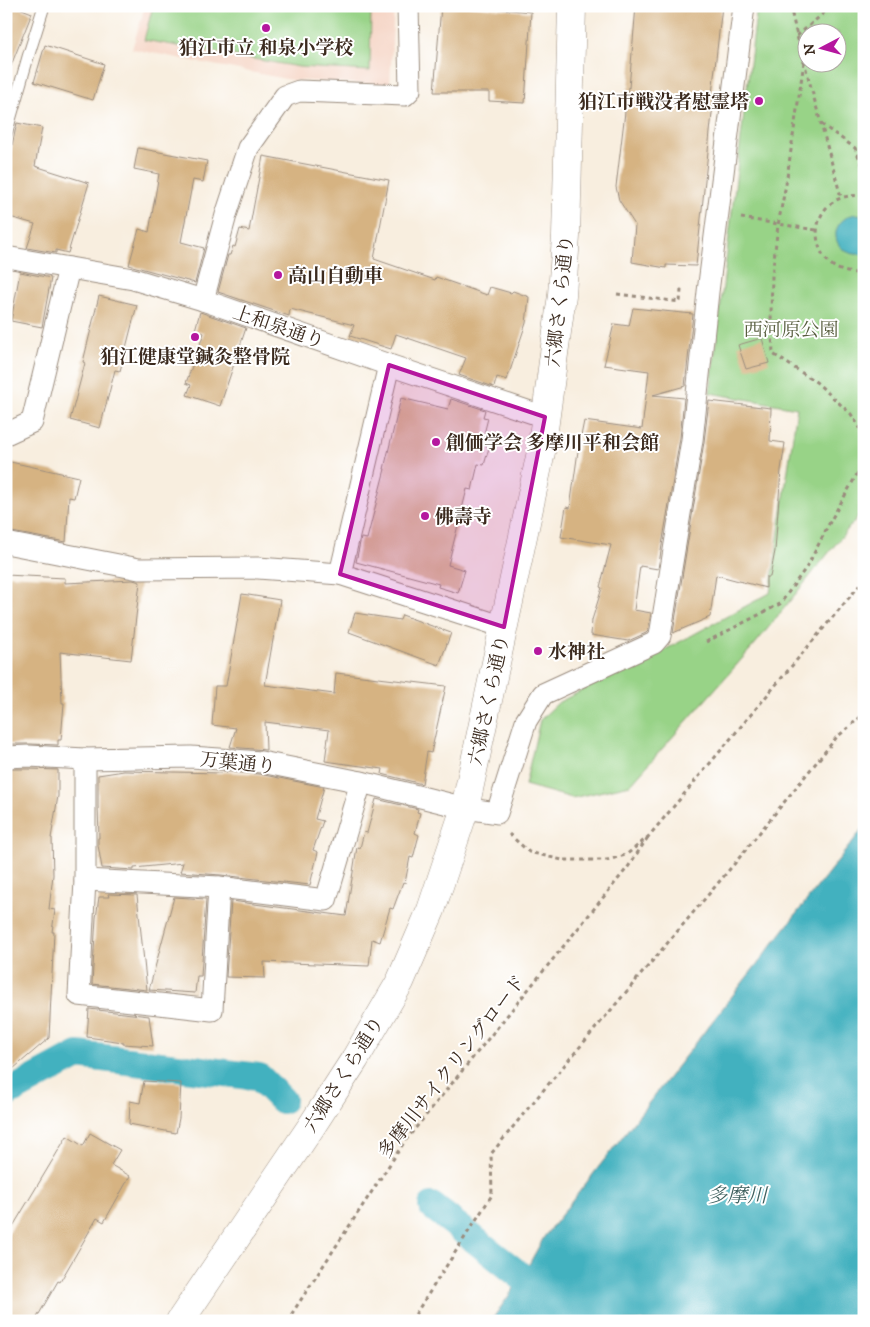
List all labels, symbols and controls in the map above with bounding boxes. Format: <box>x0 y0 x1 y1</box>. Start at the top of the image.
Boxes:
marker: 狛江市立 和泉小学校 <box>260 22 272 34</box>
north arrow <box>798 22 848 72</box>
place label: 狛江市立 和泉小学校 <box>178 37 354 60</box>
text: N <box>800 42 820 56</box>
place label: 狛江市戦没者慰霊塔 <box>578 91 749 114</box>
marker: 狛江市戦没者慰霊塔 <box>753 95 765 107</box>
street label: 六郷さくら通り <box>542 234 579 369</box>
place label: 高山自動車 <box>288 265 383 288</box>
marker: 高山自動車 <box>272 269 284 281</box>
street label: 上和泉通り <box>230 301 327 354</box>
park label: 西河原公園 <box>743 319 839 342</box>
marker: 狛江健康堂鍼灸整骨院 <box>189 331 201 343</box>
place label: 狛江健康堂鍼灸整骨院 <box>100 346 290 369</box>
place label: 創価学会 多摩川平和会館 <box>446 432 659 455</box>
marker: 創価学会 多摩川平和会館 <box>430 436 442 448</box>
place label: 佛壽寺 <box>435 506 492 529</box>
marker: 佛壽寺 <box>419 510 431 522</box>
street label: 六郷さくら通り <box>464 633 515 768</box>
place label: 水神社 <box>548 641 605 664</box>
marker: 水神社 <box>532 645 544 657</box>
street label: 万葉通り <box>199 748 277 779</box>
street label: 多摩川サイクリングロード <box>374 971 531 1163</box>
street label: 六郷さくら通り <box>299 1012 389 1137</box>
water label: 多摩川 <box>707 1184 769 1209</box>

